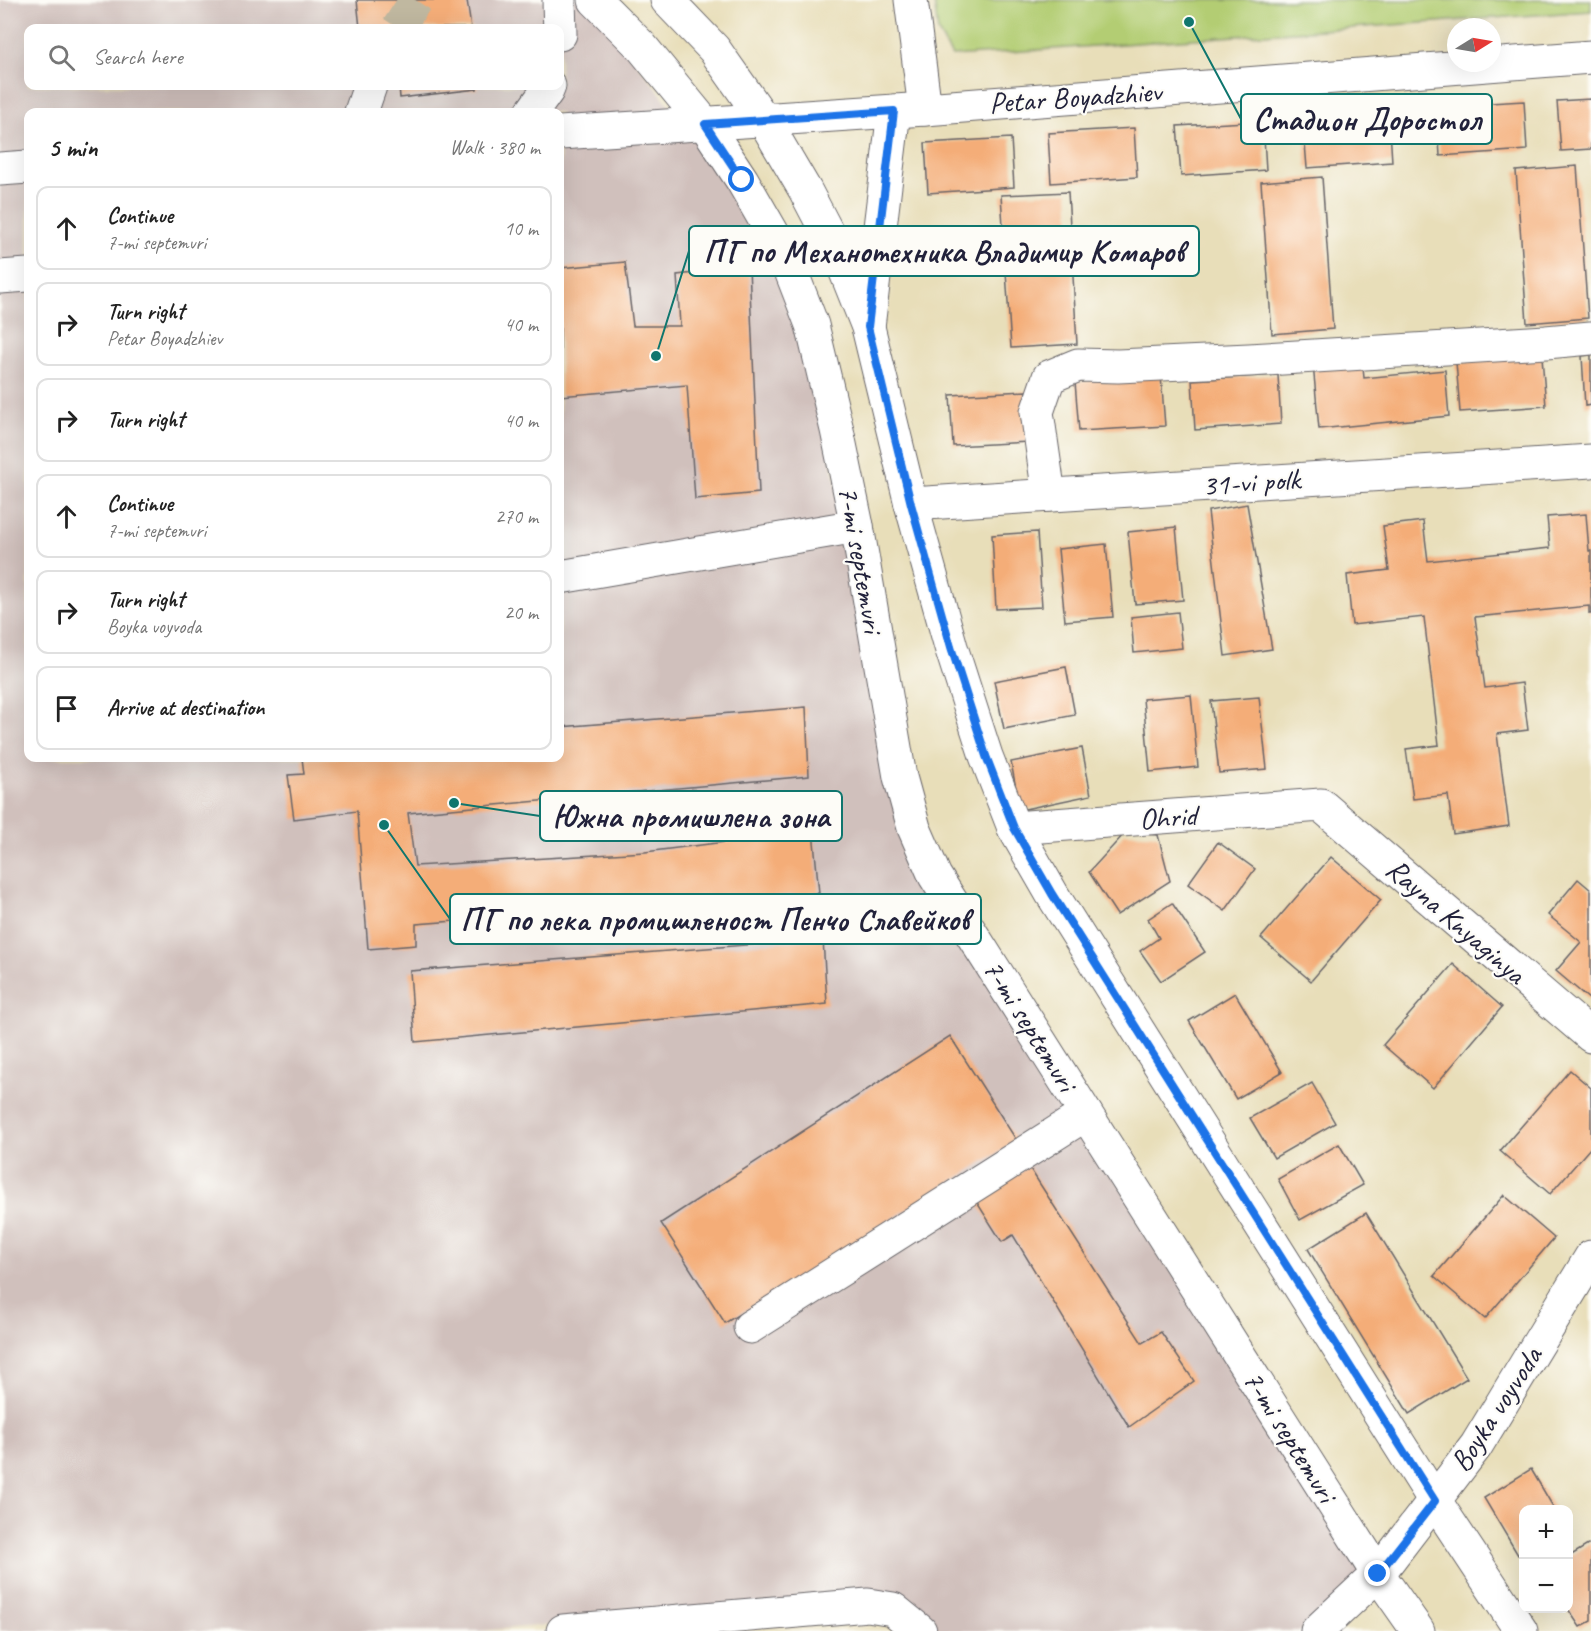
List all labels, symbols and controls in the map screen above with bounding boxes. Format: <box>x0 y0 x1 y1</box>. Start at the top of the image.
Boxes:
north arrow <box>1447 18 1501 72</box>
search box <box>24 24 564 90</box>
icon: search <box>45 41 78 74</box>
text: Search here <box>93 43 183 71</box>
street label: Petar Boyadzhiev <box>988 72 1165 122</box>
callout: Стадион Доростол <box>1241 94 1492 144</box>
text: Стадион Доростол <box>1253 99 1483 140</box>
text: 5 min <box>48 131 97 164</box>
text: Walk · 380 m <box>450 135 540 160</box>
route start <box>728 166 754 192</box>
text: Continue <box>107 202 173 230</box>
icon: ahead <box>50 212 83 245</box>
text: 10 m <box>504 216 538 241</box>
callout: ПГ по Механотехника Владимир Комаров <box>689 226 1199 276</box>
text: 7-mi septemvri <box>107 230 206 255</box>
text: ПГ по Механотехника Владимир Комаров <box>704 231 1190 272</box>
text: Turn right <box>107 298 184 326</box>
icon: right <box>50 308 83 341</box>
text: 40 m <box>504 312 538 337</box>
text: Petar Boyadzhiev <box>107 326 222 351</box>
icon: right <box>50 404 83 437</box>
text: Turn right <box>107 406 184 434</box>
text: 40 m <box>504 408 538 433</box>
street label: 31-vi polk <box>1201 459 1303 504</box>
street label: 7-mi septemvri <box>829 482 893 639</box>
text: Continue <box>107 490 173 518</box>
icon: ahead <box>50 500 83 533</box>
text: 270 m <box>495 504 538 529</box>
text: 7-mi septemvri <box>107 518 206 543</box>
text: Turn right <box>107 586 184 614</box>
icon: right <box>50 596 83 629</box>
text: 20 m <box>504 600 538 625</box>
text: Boyka voyvoda <box>107 614 201 639</box>
icon: arrive <box>50 692 83 725</box>
text: Arrive at destination <box>107 694 264 722</box>
callout: Южна промишлена зона <box>540 791 842 841</box>
text: Южна промишлена зона <box>553 796 832 837</box>
street label: Ohrid <box>1138 796 1202 838</box>
street label: Rayna Knyaginya <box>1378 850 1535 993</box>
callout: ПГ по лека промишленост Пенчо Славейков <box>450 894 981 944</box>
text: ПГ по лека промишленост Пенчо Славейков <box>461 899 975 940</box>
street label: 7-mi septemvri <box>974 952 1087 1101</box>
street label: Boyka voyvoda <box>1442 1338 1552 1479</box>
street label: 7-mi septemvri <box>1234 1363 1347 1512</box>
map controls <box>1519 1505 1573 1613</box>
button: + <box>1519 1505 1573 1559</box>
button: − <box>1519 1559 1573 1613</box>
route end <box>1364 1560 1390 1586</box>

